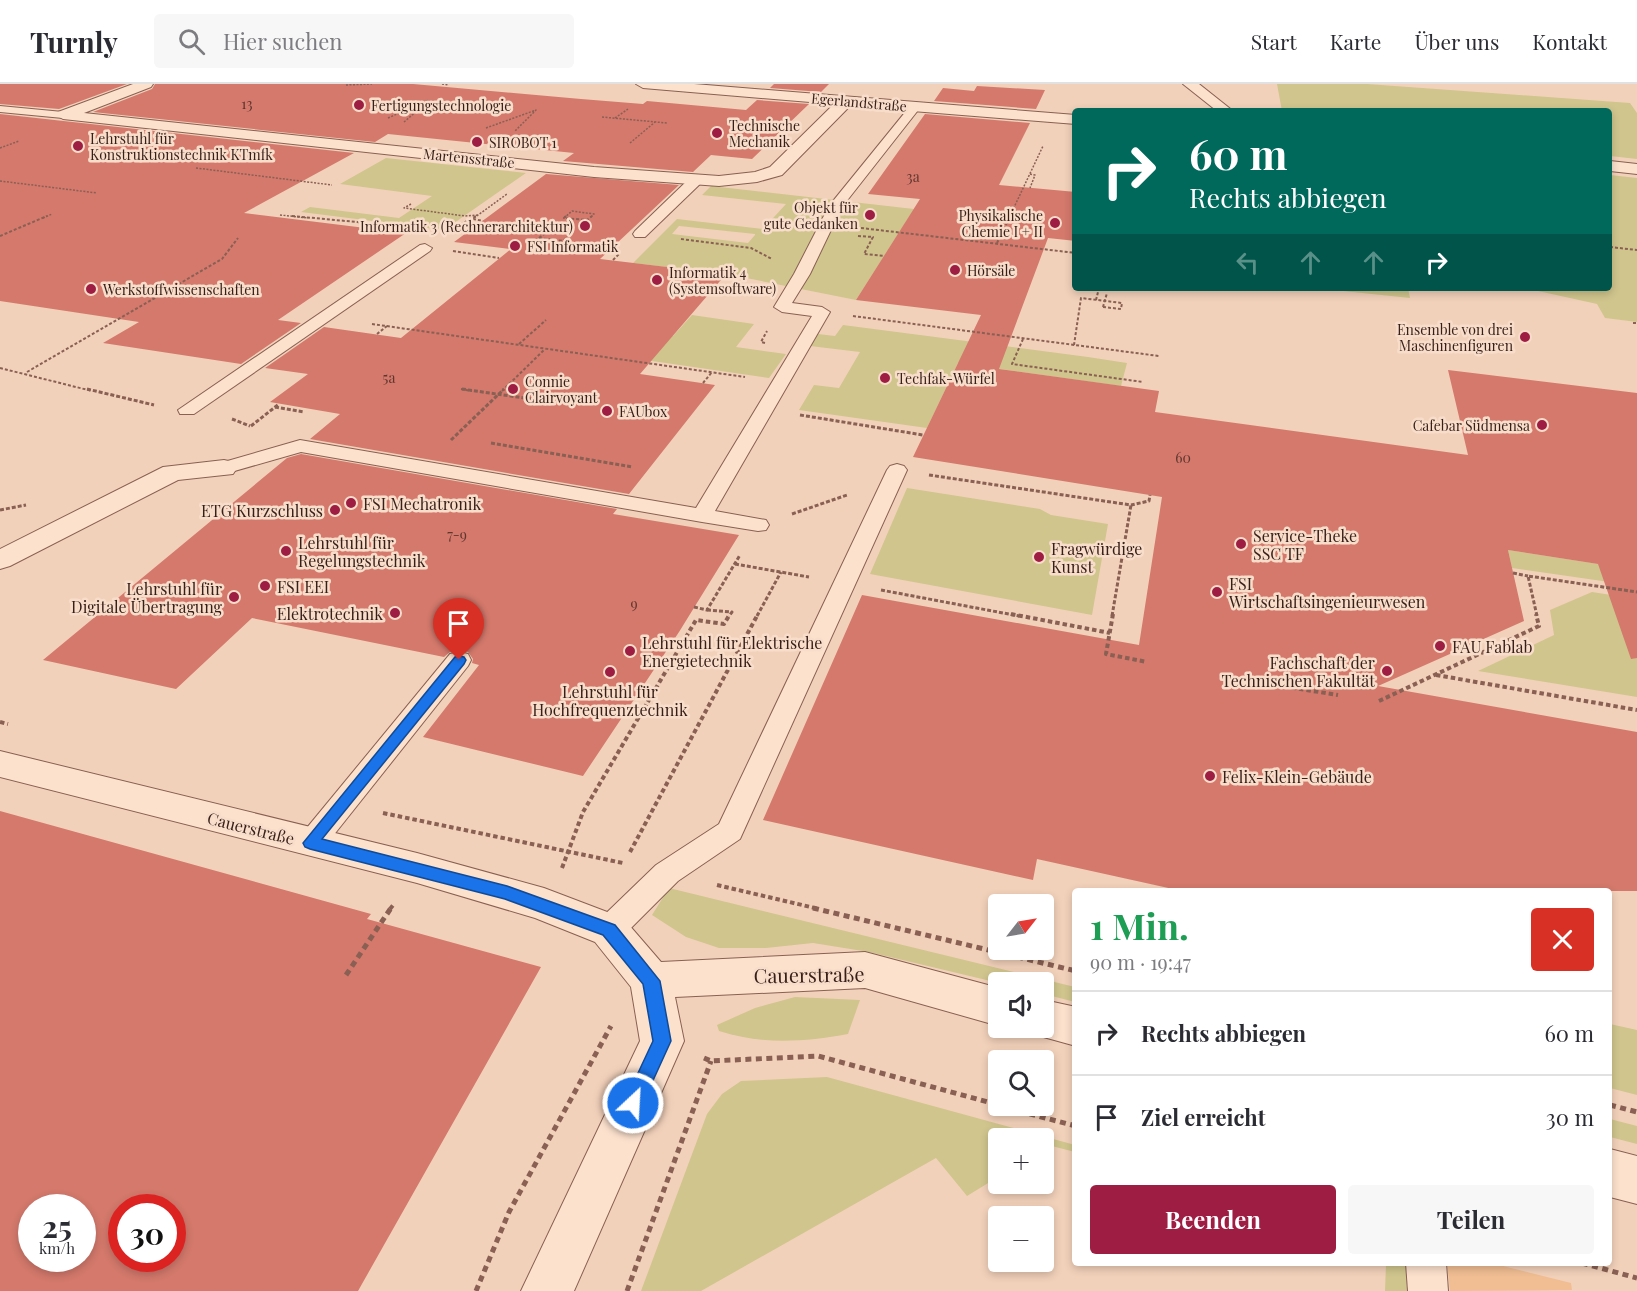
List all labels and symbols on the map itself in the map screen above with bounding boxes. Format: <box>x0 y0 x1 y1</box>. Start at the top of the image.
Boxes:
street label: Egerlandstraße <box>810 88 908 116</box>
house number: 13 <box>241 94 253 113</box>
place label: Fertigungstechnologie <box>371 96 511 115</box>
marker: Fertigungstechnologie <box>352 98 366 112</box>
place label: Technische Mechanik <box>729 116 800 151</box>
marker: Technische Mechanik <box>710 126 724 140</box>
place label: Lehrstuhl für Konstruktionstechnik KTmfk <box>90 129 274 164</box>
place label: SIROBOT 1 <box>489 133 557 152</box>
marker: SIROBOT 1 <box>470 135 484 149</box>
marker: Lehrstuhl für Konstruktionstechnik KTmfk <box>71 139 85 153</box>
street label: Martensstraße <box>422 144 516 172</box>
house number: 3a <box>906 167 920 186</box>
place label: Objekt für gute Gedanken <box>764 198 859 233</box>
place label: Physikalische Chemie I + II <box>958 206 1043 241</box>
marker: Objekt für gute Gedanken <box>863 208 877 222</box>
marker: Physikalische Chemie I + II <box>1048 216 1062 230</box>
place label: Informatik 3 (Rechnerarchitektur) <box>360 217 573 236</box>
marker: Informatik 3 (Rechnerarchitektur) <box>578 219 592 233</box>
place label: FSI Informatik <box>527 237 619 256</box>
marker: FSI Informatik <box>508 239 522 253</box>
place label: Hörsäle <box>967 261 1015 280</box>
place label: Informatik 4 (Systemsoftware) <box>669 263 776 298</box>
marker: Hörsäle <box>948 263 962 277</box>
marker: Informatik 4 (Systemsoftware) <box>650 273 664 287</box>
place label: Werkstoffwissenschaften <box>102 280 260 299</box>
marker: Werkstoffwissenschaften <box>84 282 98 296</box>
place label: Ensemble von drei Maschinenfiguren <box>1397 320 1514 355</box>
marker: Ensemble von drei Maschinenfiguren <box>1518 330 1532 344</box>
house number: 5a <box>383 368 395 387</box>
place label: Techfak-Würfel <box>897 369 995 388</box>
marker: Techfak-Würfel <box>878 371 892 385</box>
place label: Connie Clairvoyant <box>525 372 599 407</box>
marker: Connie Clairvoyant <box>506 382 520 396</box>
place label: FAUbox <box>619 402 668 421</box>
marker: FAUbox <box>600 404 614 418</box>
place label: Cafebar Südmensa <box>1413 416 1530 435</box>
marker: Cafebar Südmensa <box>1535 418 1549 432</box>
house number: 60 <box>1175 448 1191 467</box>
place label: FSI Mechatronik <box>363 493 482 514</box>
marker: FSI Mechatronik <box>344 496 358 510</box>
place label: ETG Kurzschluss <box>201 500 323 521</box>
marker: ETG Kurzschluss <box>328 503 342 517</box>
house number: 7-9 <box>447 525 467 544</box>
place label: Service-Theke SSC TF <box>1253 525 1357 564</box>
place label: Lehrstuhl für Regelungstechnik <box>298 532 426 571</box>
marker: Service-Theke SSC TF <box>1234 537 1248 551</box>
place label: Fragwürdige Kunst <box>1051 538 1142 577</box>
marker: Lehrstuhl für Regelungstechnik <box>279 544 293 558</box>
marker: Fragwürdige Kunst <box>1032 550 1046 564</box>
place label: FSI Wirtschaftsingenieurwesen <box>1228 573 1426 612</box>
place label: FSI EEI <box>277 576 329 597</box>
place label: Lehrstuhl für Digitale Übertragung <box>71 578 223 617</box>
marker: FSI EEI <box>258 579 272 593</box>
marker: FSI Wirtschaftsingenieurwesen <box>1210 585 1224 599</box>
marker: Lehrstuhl für Digitale Übertragung <box>227 590 241 604</box>
house number: 9 <box>630 594 638 613</box>
pin <box>433 598 484 660</box>
place label: Elektrotechnik <box>277 603 383 624</box>
marker: Elektrotechnik <box>388 606 402 620</box>
place label: Lehrstuhl für Elektrische Energietechnik <box>642 632 822 671</box>
place label: FAU Fablab <box>1452 636 1533 657</box>
marker: FAU Fablab <box>1433 639 1447 653</box>
marker: Lehrstuhl für Elektrische Energietechnik <box>623 644 637 658</box>
place label: Fachschaft der Technischen Fakultät <box>1221 652 1375 691</box>
marker: Fachschaft der Technischen Fakultät <box>1380 664 1394 678</box>
marker: Lehrstuhl für Hochfrequenztechnik <box>603 665 617 679</box>
place label: Lehrstuhl für Hochfrequenztechnik <box>532 681 688 720</box>
place label: Felix-Klein-Gebäude <box>1222 766 1372 787</box>
marker: Felix-Klein-Gebäude <box>1203 769 1217 783</box>
street label: Cauerstraße <box>205 807 297 849</box>
north arrow <box>988 894 1054 960</box>
street label: Cauerstraße <box>753 960 865 988</box>
position arrow <box>601 1071 665 1135</box>
speed limit sign: 30 <box>108 1194 186 1272</box>

